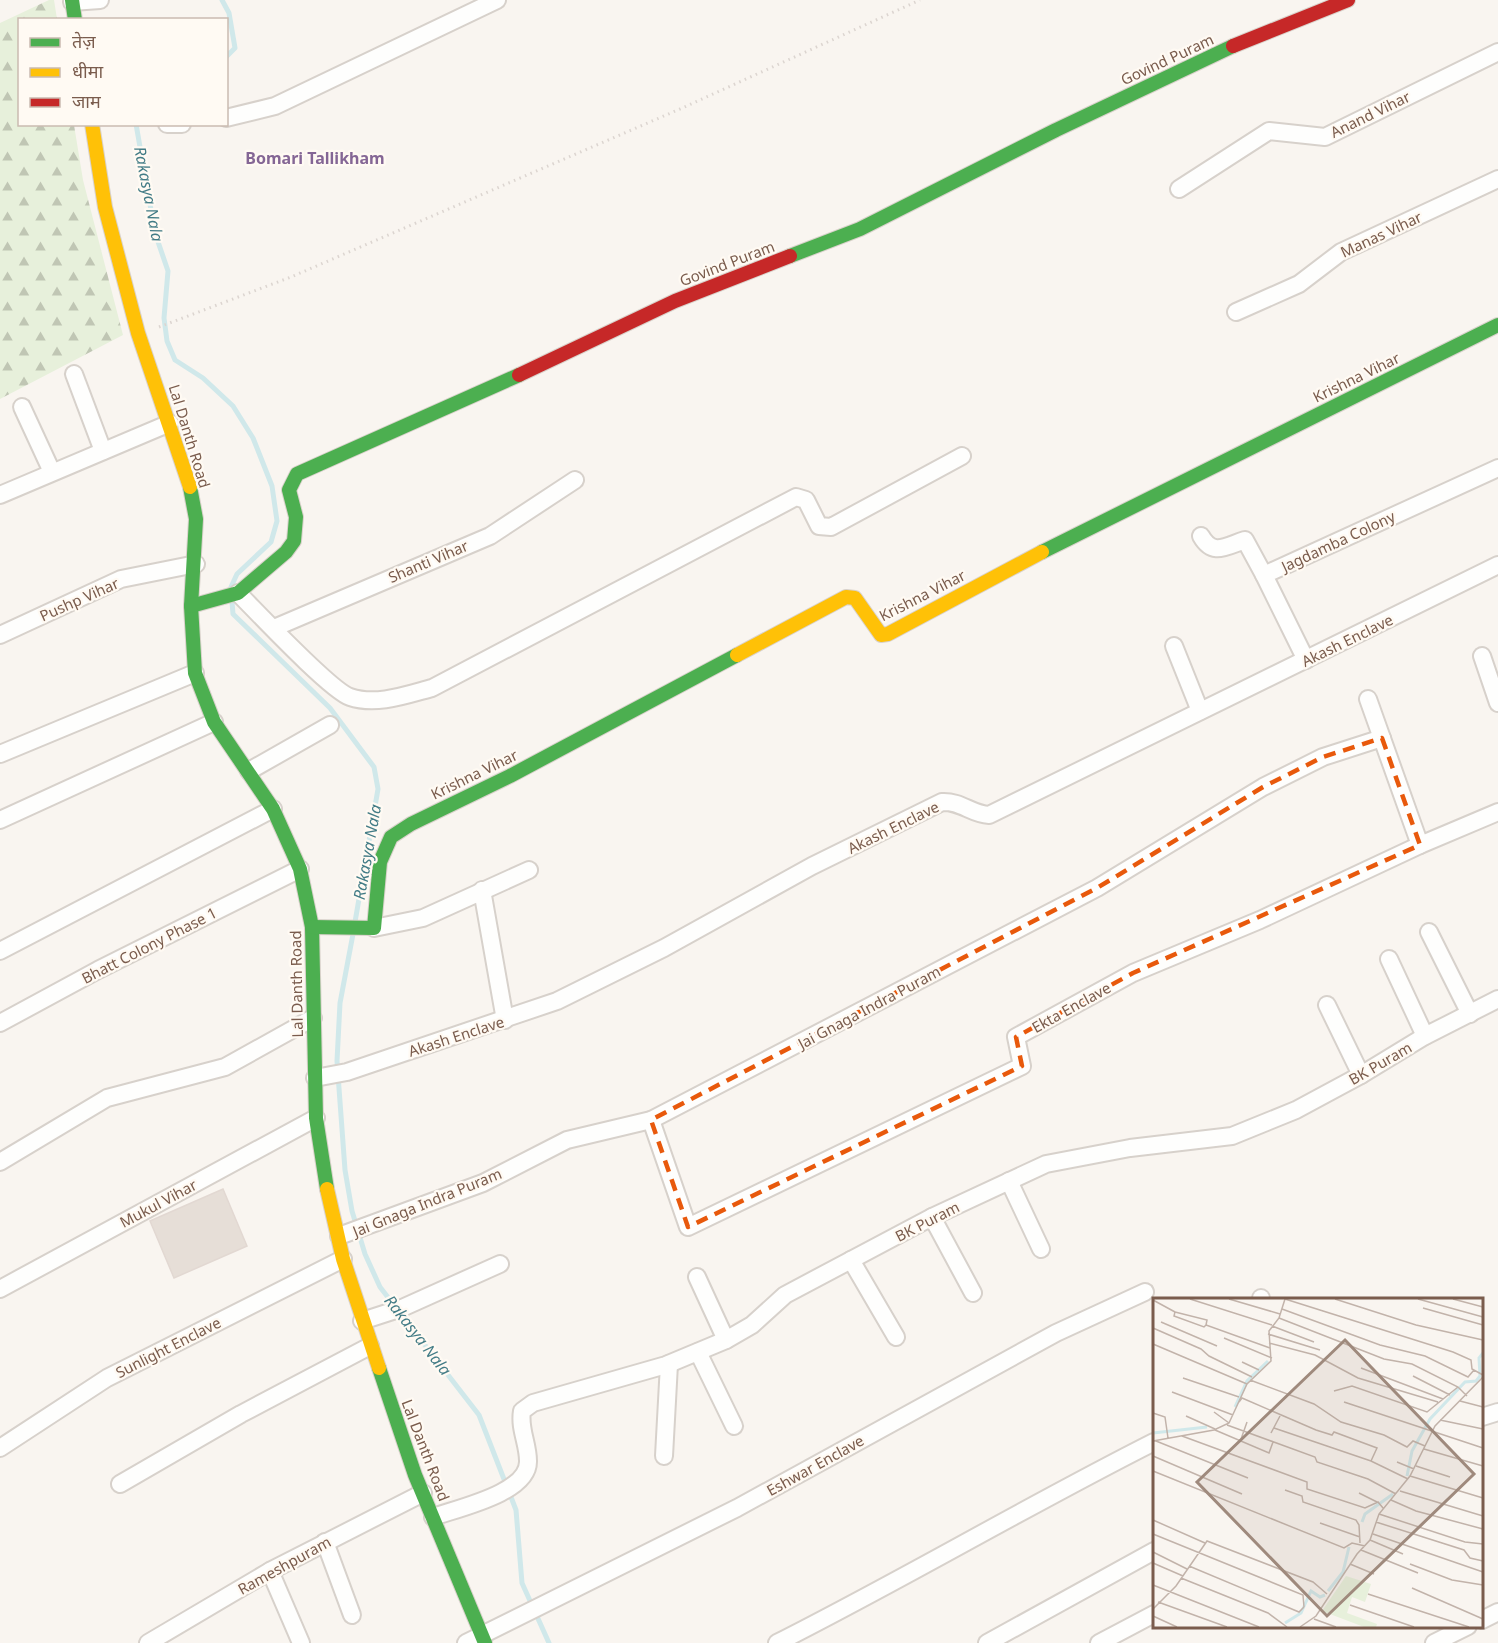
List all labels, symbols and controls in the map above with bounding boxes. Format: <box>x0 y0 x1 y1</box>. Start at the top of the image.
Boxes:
legend <box>18 18 228 126</box>
text: तेज़ <box>72 29 96 53</box>
street label: Govind Puram <box>1117 29 1217 89</box>
text: धीमा <box>72 59 103 83</box>
street label: Anand Vihar <box>1327 86 1413 142</box>
text: जाम <box>72 89 102 113</box>
water label: Rakasya Nala <box>129 145 169 243</box>
district label: Bomari Tallikham <box>245 147 385 169</box>
street label: Manas Vihar <box>1337 206 1425 262</box>
street label: Govind Puram <box>677 236 777 290</box>
street label: Krishna Vihar <box>1309 347 1403 407</box>
street label: Lal Danth Road <box>165 382 215 490</box>
street label: Jagdamba Colony <box>1276 506 1398 577</box>
street label: Shanti Vihar <box>385 535 471 587</box>
street label: Krishna Vihar <box>876 565 968 625</box>
street label: Pushp Vihar <box>36 573 122 625</box>
street label: Akash Enclave <box>1298 609 1396 671</box>
street label: Krishna Vihar <box>427 744 521 804</box>
street label: Akash Enclave <box>844 796 942 858</box>
water label: Rakasya Nala <box>348 803 386 901</box>
street label: Bhatt Colony Phase 1 <box>78 902 220 988</box>
street label: Lal Danth Road <box>285 930 307 1038</box>
street label: Jai Gnaga Indra Puram <box>792 961 944 1054</box>
street label: Ekta Enclave <box>1028 977 1114 1037</box>
street label: Akash Enclave <box>406 1011 506 1061</box>
street label: BK Puram <box>1345 1037 1415 1089</box>
street label: Jai Gnaga Indra Puram <box>348 1163 504 1242</box>
street label: Mukul Vihar <box>116 1174 200 1232</box>
street label: BK Puram <box>891 1196 963 1246</box>
water label: Rakasya Nala <box>380 1290 456 1380</box>
inset map <box>1153 1298 1483 1628</box>
street label: Sunlight Enclave <box>112 1312 224 1382</box>
street label: Lal Danth Road <box>397 1396 455 1504</box>
street label: Eshwar Enclave <box>763 1430 867 1500</box>
street label: Rameshpuram <box>234 1531 334 1599</box>

